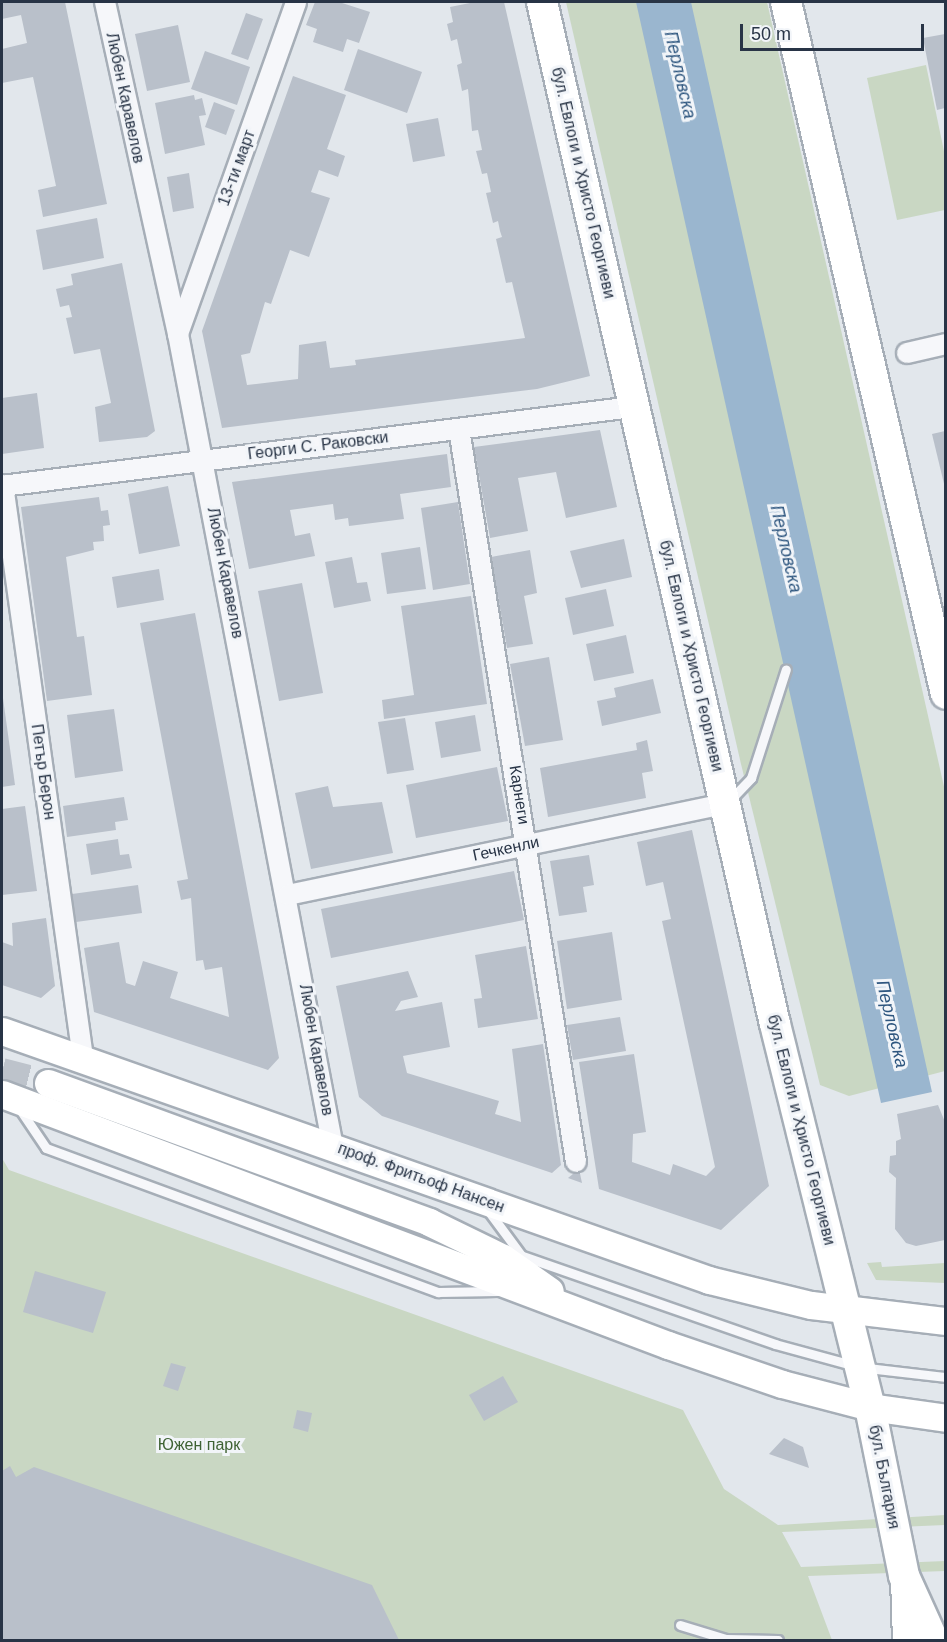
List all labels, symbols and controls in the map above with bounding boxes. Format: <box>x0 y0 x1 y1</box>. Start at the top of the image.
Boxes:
scale bar <box>743 12 928 50</box>
text: 50 m <box>751 24 791 44</box>
water label: Перловска <box>659 29 701 121</box>
street label: Любен Каравелов <box>102 31 148 165</box>
street label: бул. Евлоги и Христо Георгиеви <box>547 65 619 301</box>
street label: 13-ти март <box>214 127 260 209</box>
street label: Георги С. Раковски <box>247 428 389 464</box>
water label: Перловска <box>765 503 807 595</box>
street label: Любен Каравелов <box>203 506 247 640</box>
street label: бул. Евлоги и Христо Георгиеви <box>655 538 727 774</box>
street label: Петър Берон <box>27 723 59 821</box>
street label: Карнеги <box>505 764 533 826</box>
street label: Гечкенли <box>471 833 541 865</box>
water label: Перловска <box>871 978 913 1070</box>
street label: Любен Каравелов <box>295 983 337 1117</box>
street label: бул. Евлоги и Христо Георгиеви <box>763 1013 839 1247</box>
street label: проф. Фритьоф Нансен <box>335 1139 507 1217</box>
street label: бул. България <box>865 1423 903 1531</box>
park label: Южен парк <box>158 1435 240 1455</box>

